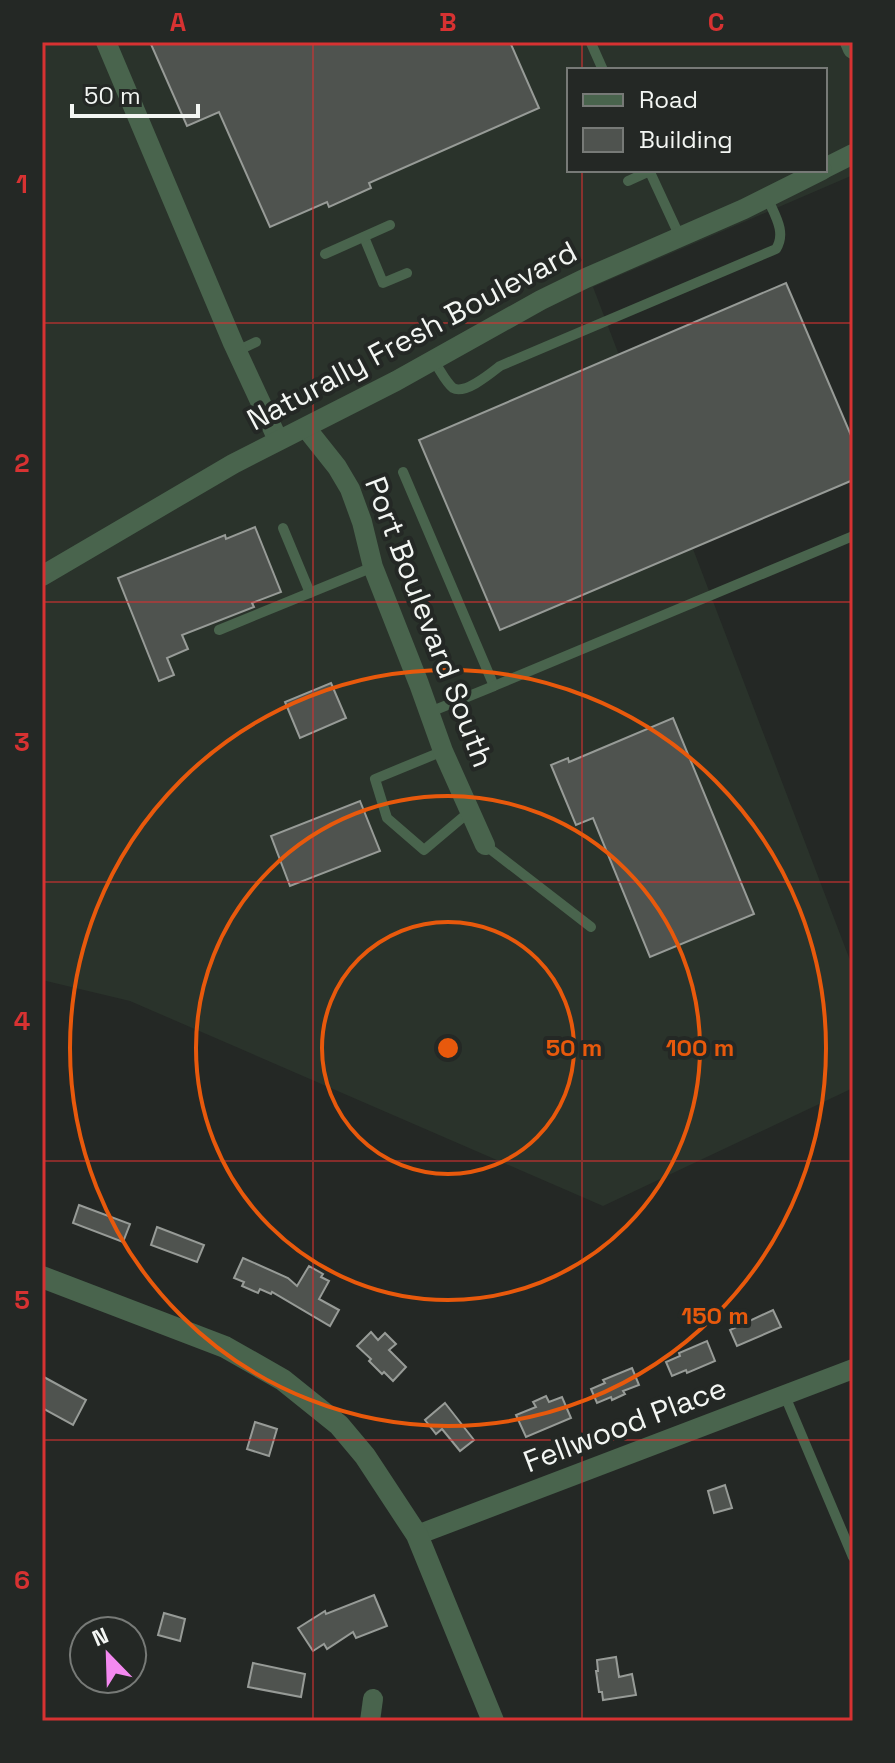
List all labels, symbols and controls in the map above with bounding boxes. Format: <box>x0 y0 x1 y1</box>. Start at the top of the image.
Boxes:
text: A <box>170 5 187 39</box>
text: B <box>439 5 457 39</box>
text: C <box>708 5 724 39</box>
scale bar <box>72 68 198 118</box>
legend <box>567 68 827 172</box>
text: 50 m <box>84 80 141 111</box>
text: Road <box>639 84 698 115</box>
text: Building <box>639 124 733 155</box>
text: 1 <box>16 167 28 201</box>
street label: Naturally Fresh Boulevard <box>240 232 583 439</box>
text: 2 <box>14 446 30 480</box>
street label: Port Boulevard South <box>356 471 503 773</box>
text: 3 <box>14 725 30 759</box>
text: 4 <box>14 1004 30 1038</box>
text: 50 m <box>546 1032 602 1063</box>
text: 100 m <box>666 1032 734 1063</box>
centre of rings <box>434 1034 462 1062</box>
text: 5 <box>14 1283 30 1317</box>
text: 150 m <box>681 1300 749 1331</box>
street label: Fellwood Place <box>518 1368 732 1481</box>
text: 6 <box>14 1563 30 1597</box>
north arrow <box>68 1615 148 1695</box>
text: N <box>88 1621 112 1652</box>

